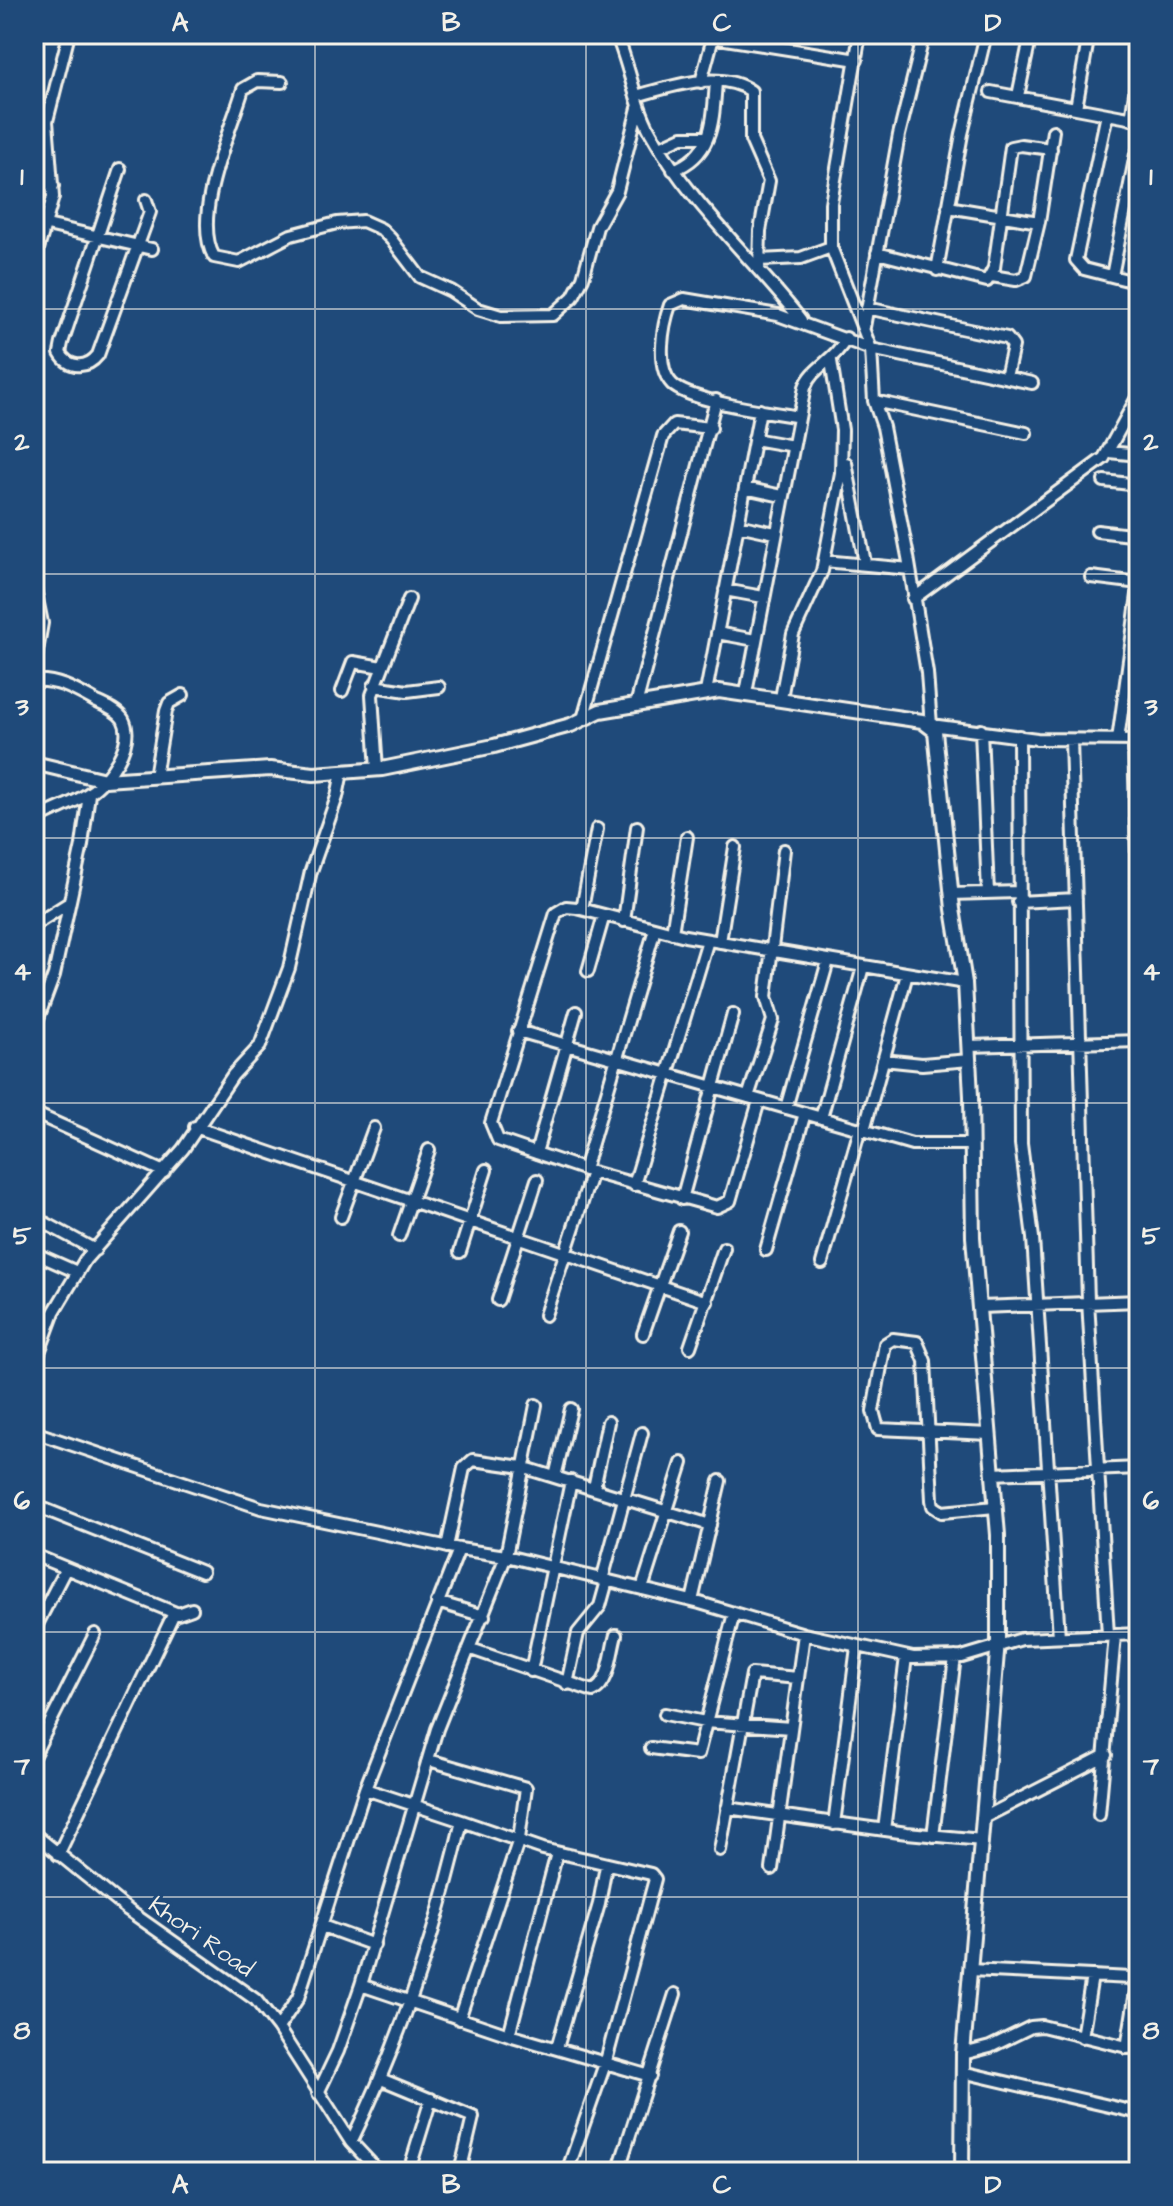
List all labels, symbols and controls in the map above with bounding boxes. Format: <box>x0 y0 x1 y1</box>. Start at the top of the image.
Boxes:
text: A <box>172 5 189 41</box>
text: B <box>442 5 461 41</box>
text: C <box>713 5 732 41</box>
text: D <box>985 5 1002 41</box>
text: 1 <box>20 159 24 195</box>
text: 1 <box>1149 159 1153 195</box>
text: 2 <box>14 424 30 460</box>
text: 2 <box>1143 424 1159 460</box>
text: 3 <box>14 689 29 725</box>
text: 3 <box>1143 689 1158 725</box>
text: 4 <box>13 954 31 990</box>
text: 4 <box>1142 954 1160 990</box>
text: 5 <box>13 1218 32 1254</box>
text: 5 <box>1142 1218 1161 1254</box>
text: 6 <box>14 1483 31 1519</box>
text: 6 <box>1143 1483 1160 1519</box>
text: 7 <box>13 1748 30 1784</box>
text: 7 <box>1142 1748 1159 1784</box>
street label: Khori Road <box>141 1888 261 1986</box>
text: 8 <box>14 2013 31 2049</box>
text: 8 <box>1143 2013 1160 2049</box>
text: A <box>172 2167 189 2203</box>
text: B <box>442 2167 461 2203</box>
text: C <box>713 2167 732 2203</box>
text: D <box>985 2167 1002 2203</box>

